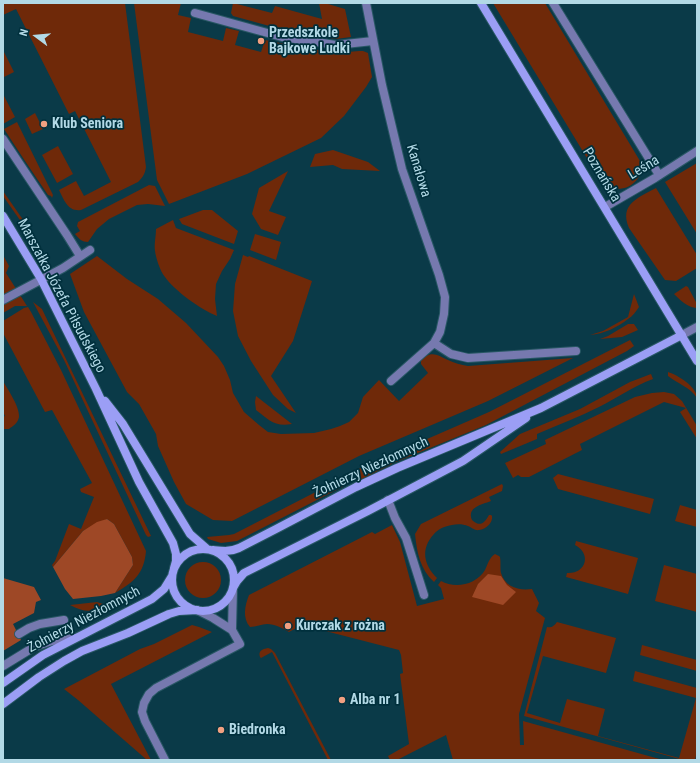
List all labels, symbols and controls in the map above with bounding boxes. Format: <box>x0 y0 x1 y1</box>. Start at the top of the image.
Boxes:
north arrow <box>16 16 56 56</box>
place label: Przedszkole Bajkowe Ludki <box>269 25 350 58</box>
text: N <box>17 28 31 38</box>
marker: Przedszkole Bajkowe Ludki <box>256 36 266 46</box>
place label: Klub Seniora <box>52 116 123 132</box>
marker: Klub Seniora <box>39 119 49 129</box>
street label: Kanałowa <box>402 143 434 199</box>
street label: Poznańska <box>578 145 624 205</box>
street label: Leśna <box>625 152 663 184</box>
street label: Marszałka Józefa Piłsudskiego <box>13 216 109 376</box>
street label: Żołnierzy Niezłomnych <box>311 434 431 502</box>
street label: Żołnierzy Niezłomnych <box>25 583 143 657</box>
place label: Kurczak z rożna <box>296 618 385 634</box>
marker: Kurczak z rożna <box>283 621 293 631</box>
place label: Alba nr 1 <box>350 692 400 708</box>
marker: Alba nr 1 <box>337 695 347 705</box>
place label: Biedronka <box>229 722 286 738</box>
marker: Biedronka <box>216 725 226 735</box>

